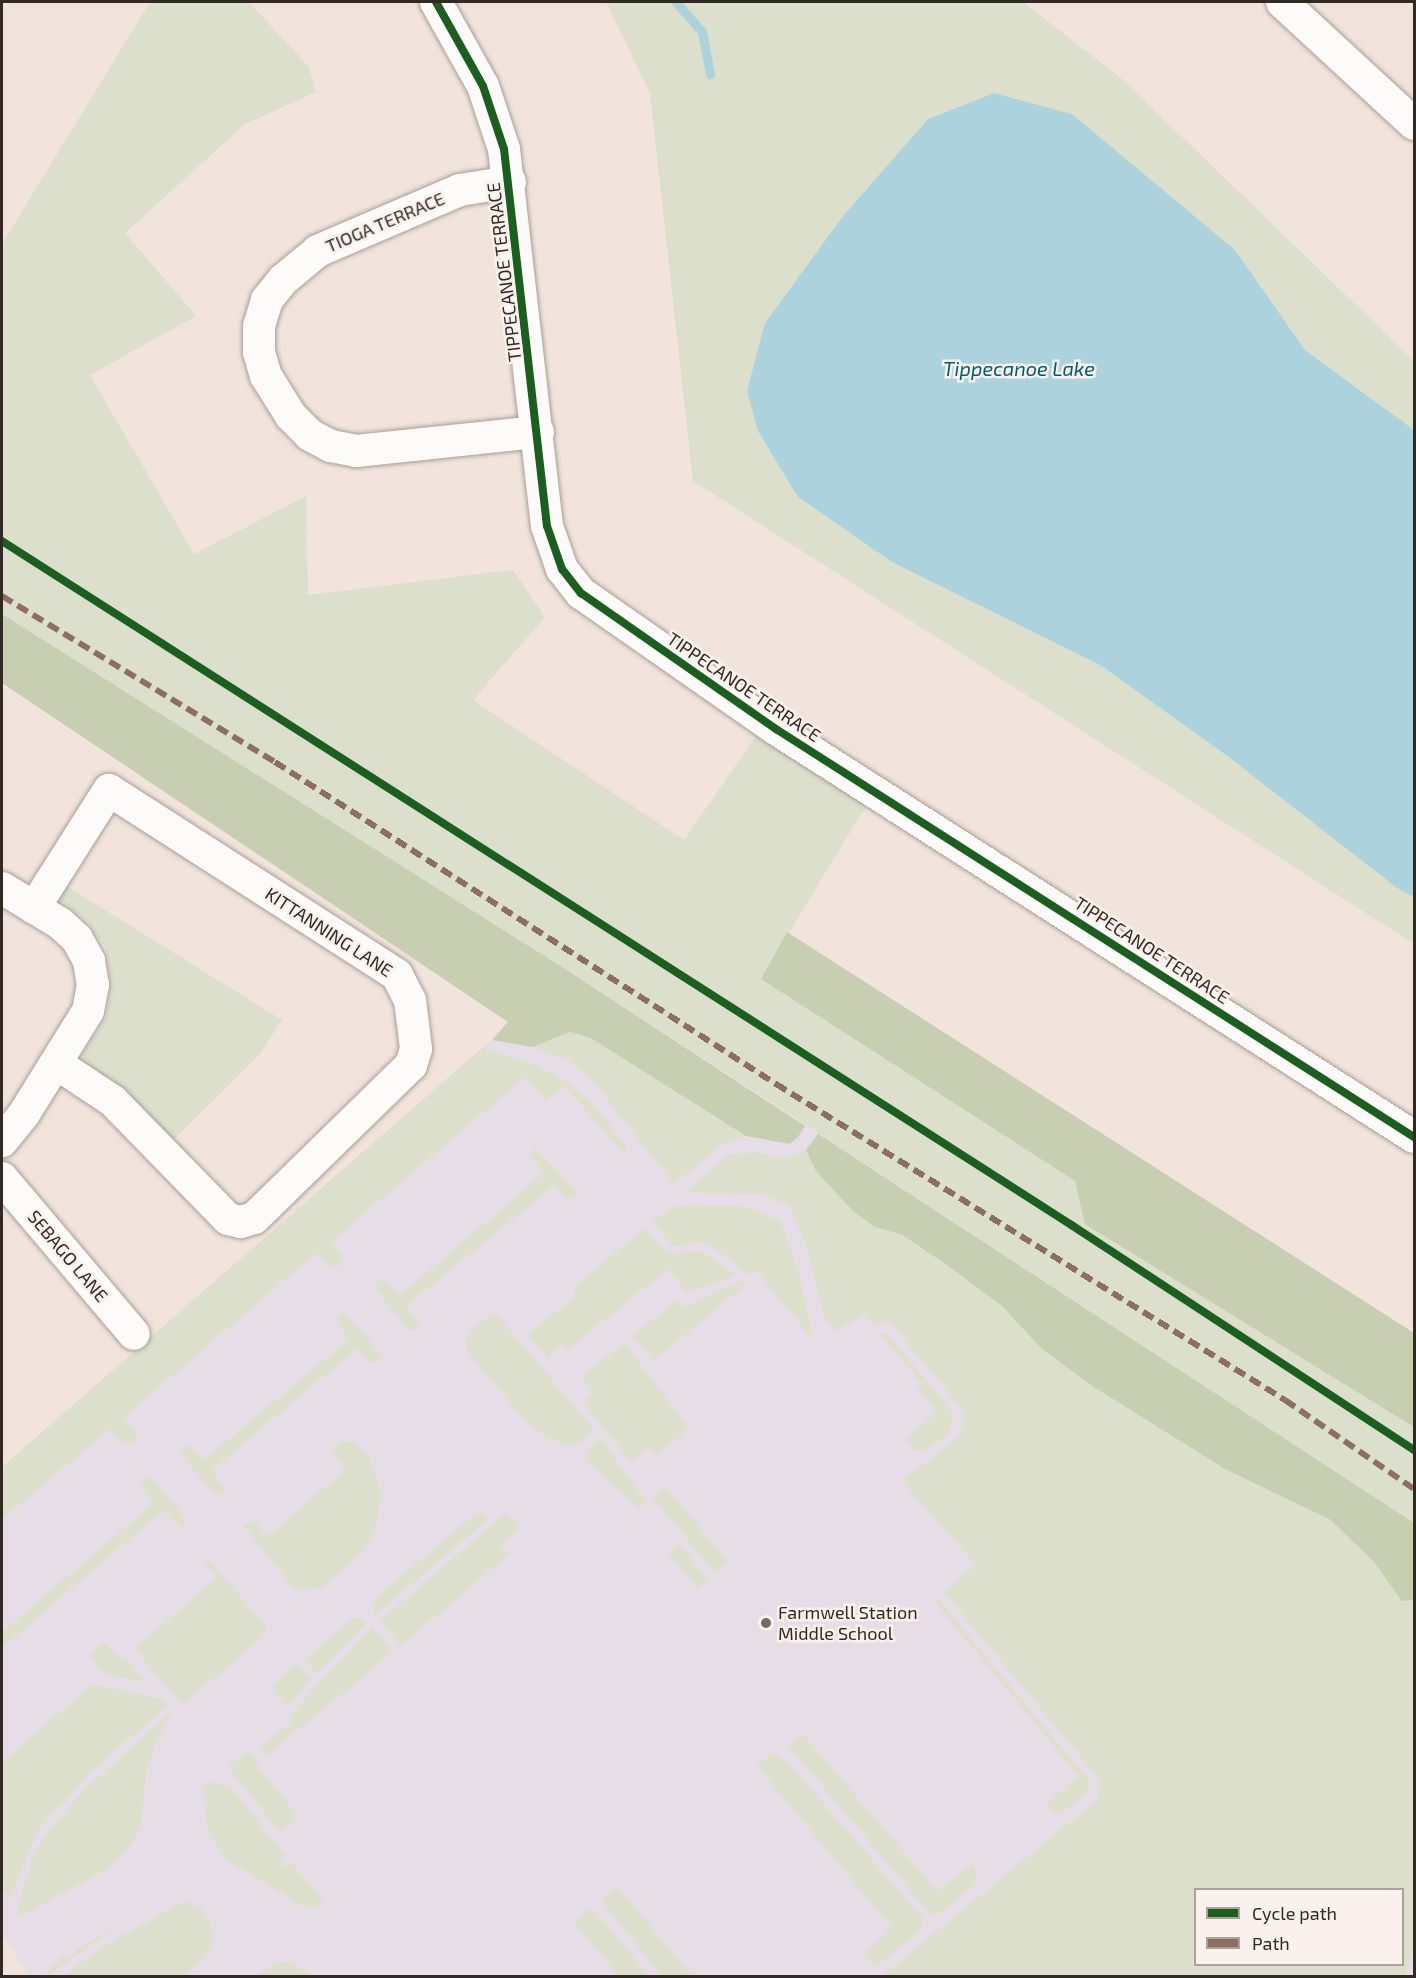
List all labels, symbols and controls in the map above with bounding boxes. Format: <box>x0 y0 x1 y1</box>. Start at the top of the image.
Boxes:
street label: TIPPECANOE TERRACE <box>482 181 526 363</box>
street label: TIOGA TERRACE <box>322 187 448 257</box>
water label: Tippecanoe Lake <box>943 356 1095 380</box>
street label: TIPPECANOE TERRACE <box>663 627 825 747</box>
street label: KITTANNING LANE <box>261 883 397 981</box>
street label: TIPPECANOE TERRACE <box>1070 892 1234 1008</box>
street label: SEBAGO LANE <box>23 1206 113 1306</box>
place label: Farmwell Station Middle School <box>778 1602 918 1644</box>
marker: Farmwell Station Middle School <box>759 1616 773 1630</box>
legend <box>1194 1888 1404 1966</box>
text: Cycle path <box>1252 1902 1337 1924</box>
text: Path <box>1252 1932 1290 1954</box>

